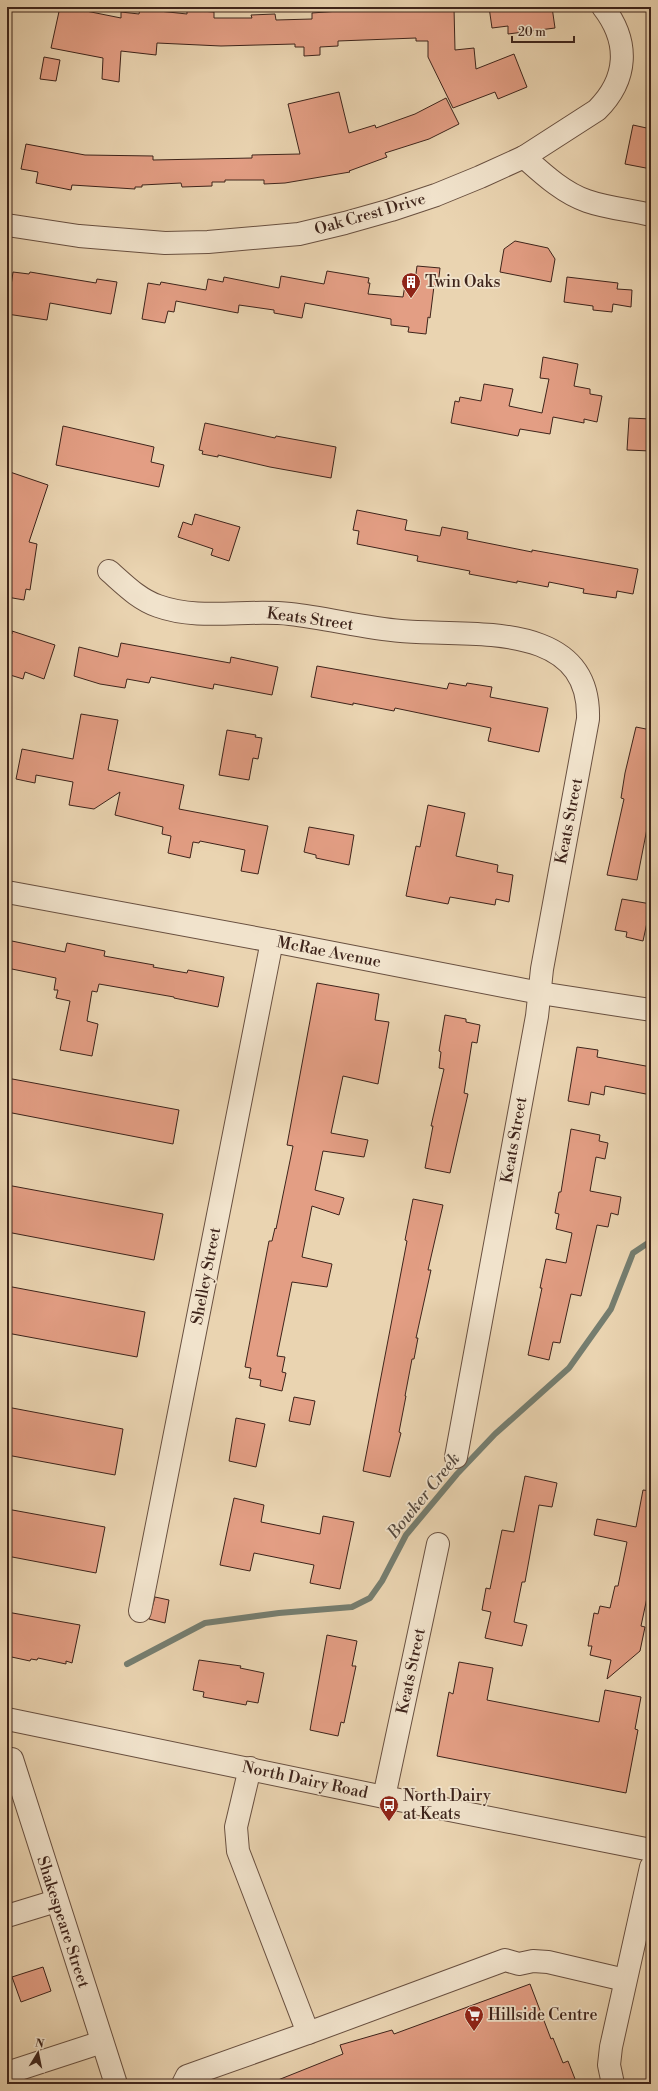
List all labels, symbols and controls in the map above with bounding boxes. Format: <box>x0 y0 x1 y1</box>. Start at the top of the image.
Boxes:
scale bar <box>512 18 574 44</box>
text: 20 m <box>518 25 546 40</box>
street label: Oak Crest Drive <box>312 189 428 239</box>
building icon: Twin Oaks <box>400 271 422 299</box>
place label: Twin Oaks <box>425 272 501 292</box>
street label: Keats Street <box>265 603 355 635</box>
street label: Keats Street <box>551 776 587 866</box>
street label: McRae Avenue <box>275 932 383 972</box>
street label: Keats Street <box>497 1095 531 1185</box>
street label: Shelley Street <box>187 1225 225 1326</box>
water label: Bowker Creek <box>382 1449 465 1544</box>
street label: Keats Street <box>392 1626 430 1716</box>
street label: North Dairy Road <box>240 1757 370 1803</box>
place label: North Dairy at Keats <box>403 1786 491 1824</box>
bus stop icon: North Dairy at Keats <box>378 1794 400 1822</box>
street label: Shakespeare Street <box>32 1854 94 1991</box>
supermarket icon: Hillside Centre <box>463 2004 485 2032</box>
place label: Hillside Centre <box>488 2005 597 2025</box>
north arrow <box>18 2033 58 2073</box>
text: N <box>34 2036 45 2052</box>

